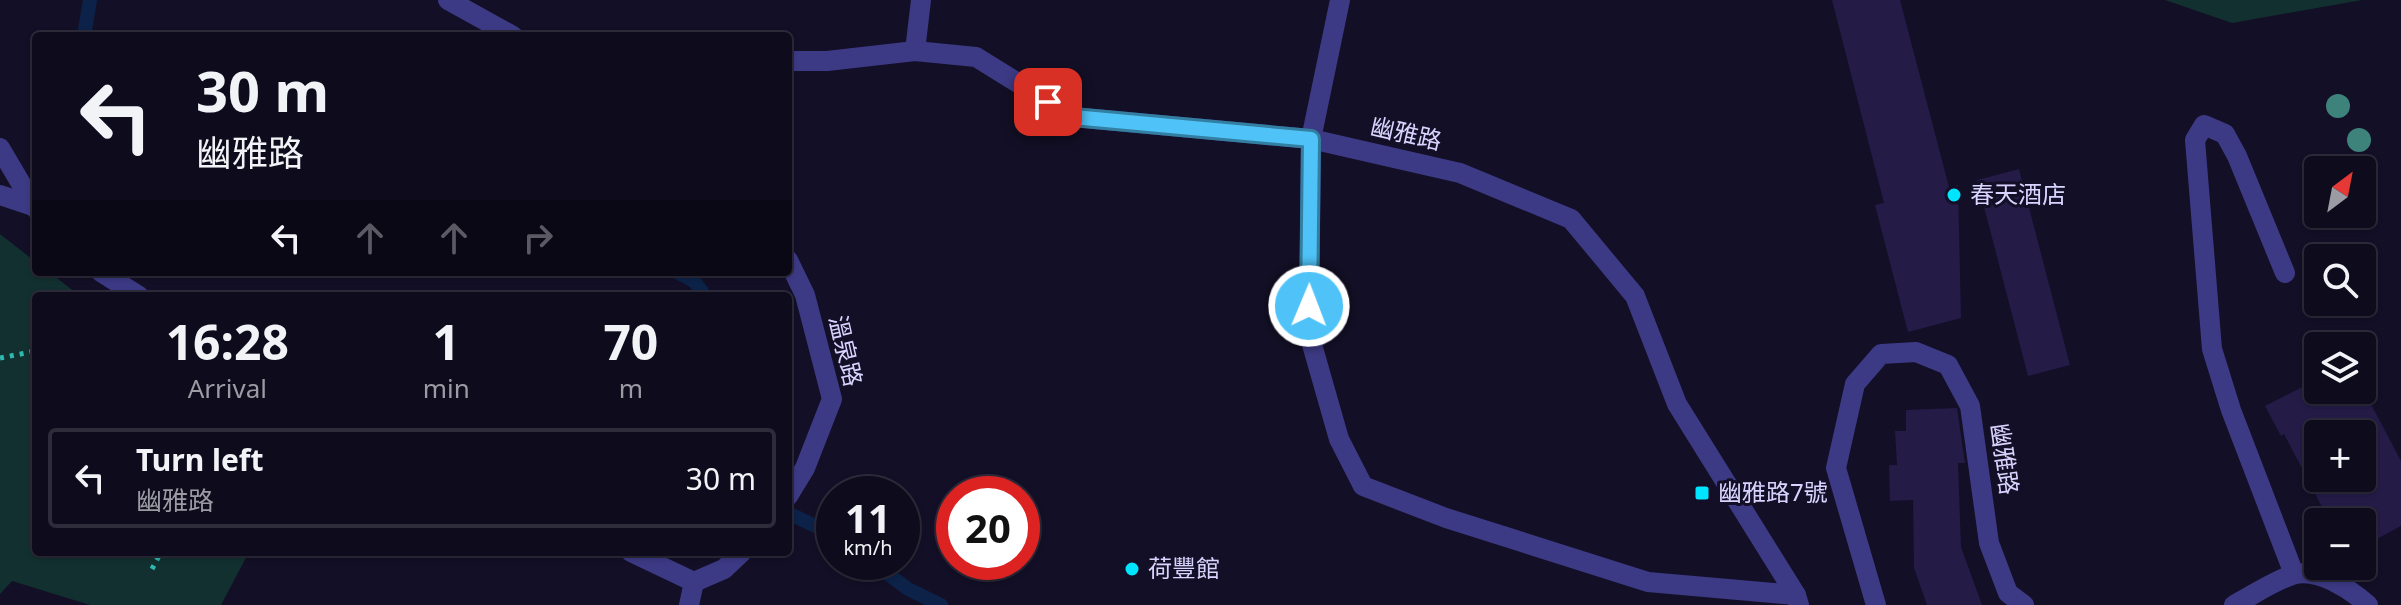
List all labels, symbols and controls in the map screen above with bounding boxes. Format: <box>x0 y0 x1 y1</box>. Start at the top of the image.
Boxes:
text: 30 m <box>196 52 329 128</box>
icon: left <box>64 64 168 168</box>
pin <box>1014 68 1082 136</box>
icon: arrive <box>1026 80 1070 124</box>
street label: 幽雅路 <box>1368 108 1445 157</box>
text: 幽雅路 <box>196 128 304 177</box>
north arrow <box>2304 156 2376 228</box>
map controls <box>2304 156 2376 580</box>
place label: 春天酒店 <box>1970 177 2066 210</box>
marker: 春天酒店 <box>1945 186 1963 204</box>
icon: left <box>264 216 308 260</box>
icon: ahead <box>348 216 392 260</box>
icon: ahead <box>432 216 476 260</box>
icon: right <box>516 216 560 260</box>
button: search <box>2304 244 2376 316</box>
position arrow <box>1267 264 1351 348</box>
text: 16:28 <box>166 309 289 374</box>
text: 1 <box>432 309 460 374</box>
text: 70 <box>603 309 658 374</box>
street label: 溫泉路 <box>822 312 871 389</box>
button: layers <box>2304 332 2376 404</box>
text: Arrival <box>188 370 267 406</box>
text: min <box>423 370 470 406</box>
text: m <box>619 370 643 406</box>
button: + <box>2304 420 2376 492</box>
street label: 幽雅路 <box>1984 421 2027 497</box>
text: Turn left <box>136 439 264 480</box>
icon: left <box>68 456 112 500</box>
text: 30 m <box>686 458 756 499</box>
place label: 幽雅路7號 <box>1718 475 1828 508</box>
speed limit sign: 20 <box>936 476 1040 580</box>
text: 幽雅路 <box>136 482 214 518</box>
marker: 幽雅路7號 <box>1693 484 1711 502</box>
text: 11 <box>845 490 891 545</box>
button: − <box>2304 508 2376 580</box>
text: km/h <box>843 534 893 561</box>
place label: 荷豐館 <box>1148 551 1220 584</box>
marker: 荷豐館 <box>1123 560 1141 578</box>

